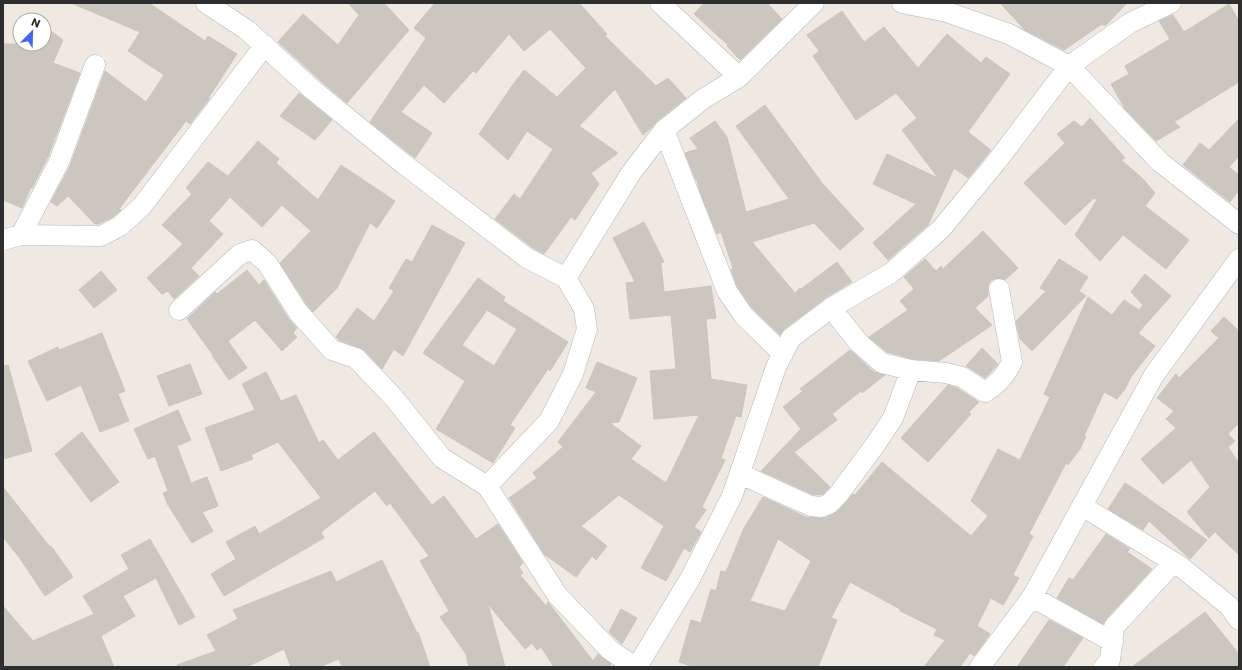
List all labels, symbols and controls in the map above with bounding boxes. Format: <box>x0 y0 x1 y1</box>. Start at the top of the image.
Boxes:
north arrow <box>12 12 52 52</box>
text: N <box>29 14 43 32</box>

